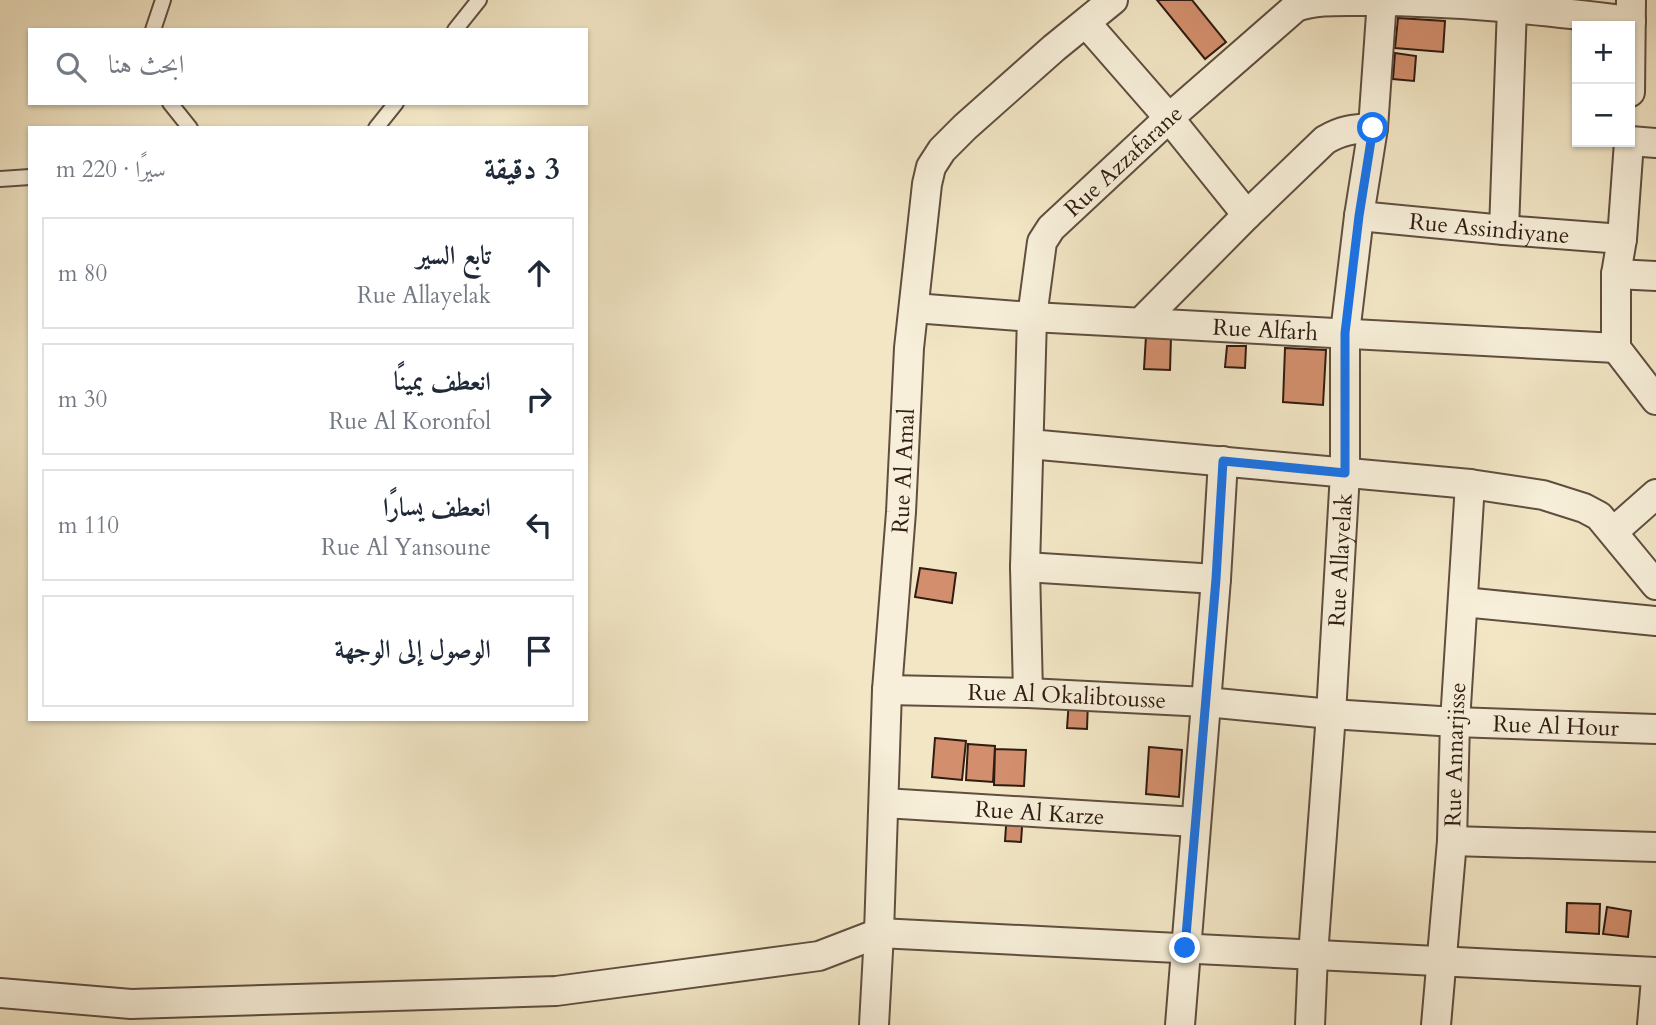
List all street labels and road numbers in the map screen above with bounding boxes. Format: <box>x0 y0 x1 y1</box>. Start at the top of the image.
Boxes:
street label: Rue Azzafarane <box>1058 98 1189 224</box>
street label: Rue Assindiyane <box>1408 206 1571 251</box>
street label: Rue Alfarh <box>1212 312 1319 348</box>
street label: Rue Al Amal <box>884 407 922 535</box>
street label: Rue Allayelak <box>1321 492 1360 628</box>
street label: Rue Al Okalibtousse <box>967 677 1167 716</box>
street label: Rue Annarjisse <box>1437 681 1473 828</box>
street label: Rue Al Hour <box>1492 708 1620 744</box>
street label: Rue Al Karze <box>974 794 1105 832</box>

